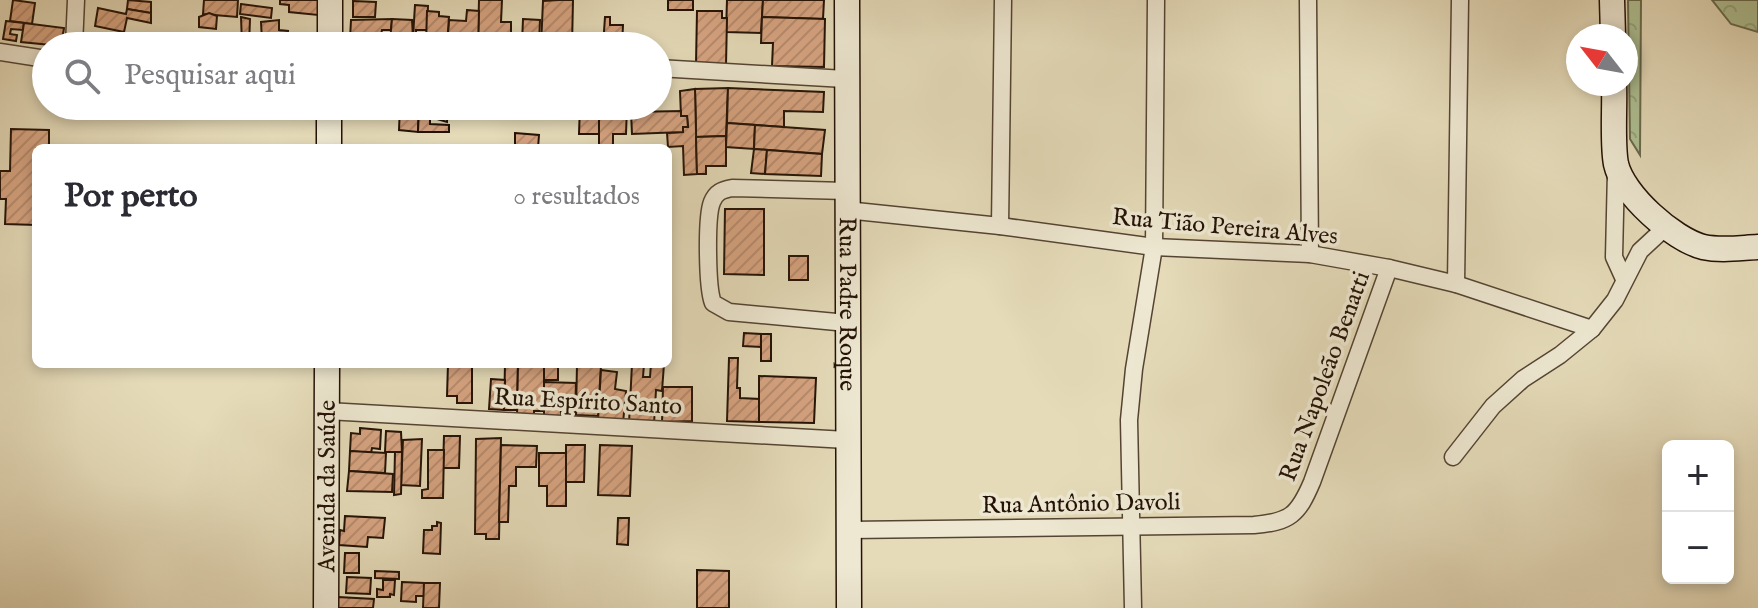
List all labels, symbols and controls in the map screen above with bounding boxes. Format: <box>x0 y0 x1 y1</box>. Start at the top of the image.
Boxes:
north arrow <box>1566 24 1638 96</box>
search box <box>32 32 672 120</box>
icon: search <box>60 54 104 98</box>
text: Pesquisar aqui <box>124 57 296 95</box>
text: Por perto <box>64 175 198 218</box>
text: 0 resultados <box>513 180 640 213</box>
street label: Rua Tião Pereira Alves <box>1111 202 1339 253</box>
street label: Rua Padre Roque <box>831 217 862 391</box>
street label: Rua Napoleão Benatti <box>1273 267 1378 486</box>
street label: Rua Espírito Santo <box>493 382 683 423</box>
street label: Avenida da Saúde <box>312 400 344 573</box>
map controls <box>1662 440 1734 584</box>
button: + <box>1662 440 1734 512</box>
street label: Rua Antônio Davoli <box>981 487 1181 522</box>
button: − <box>1662 512 1734 584</box>

